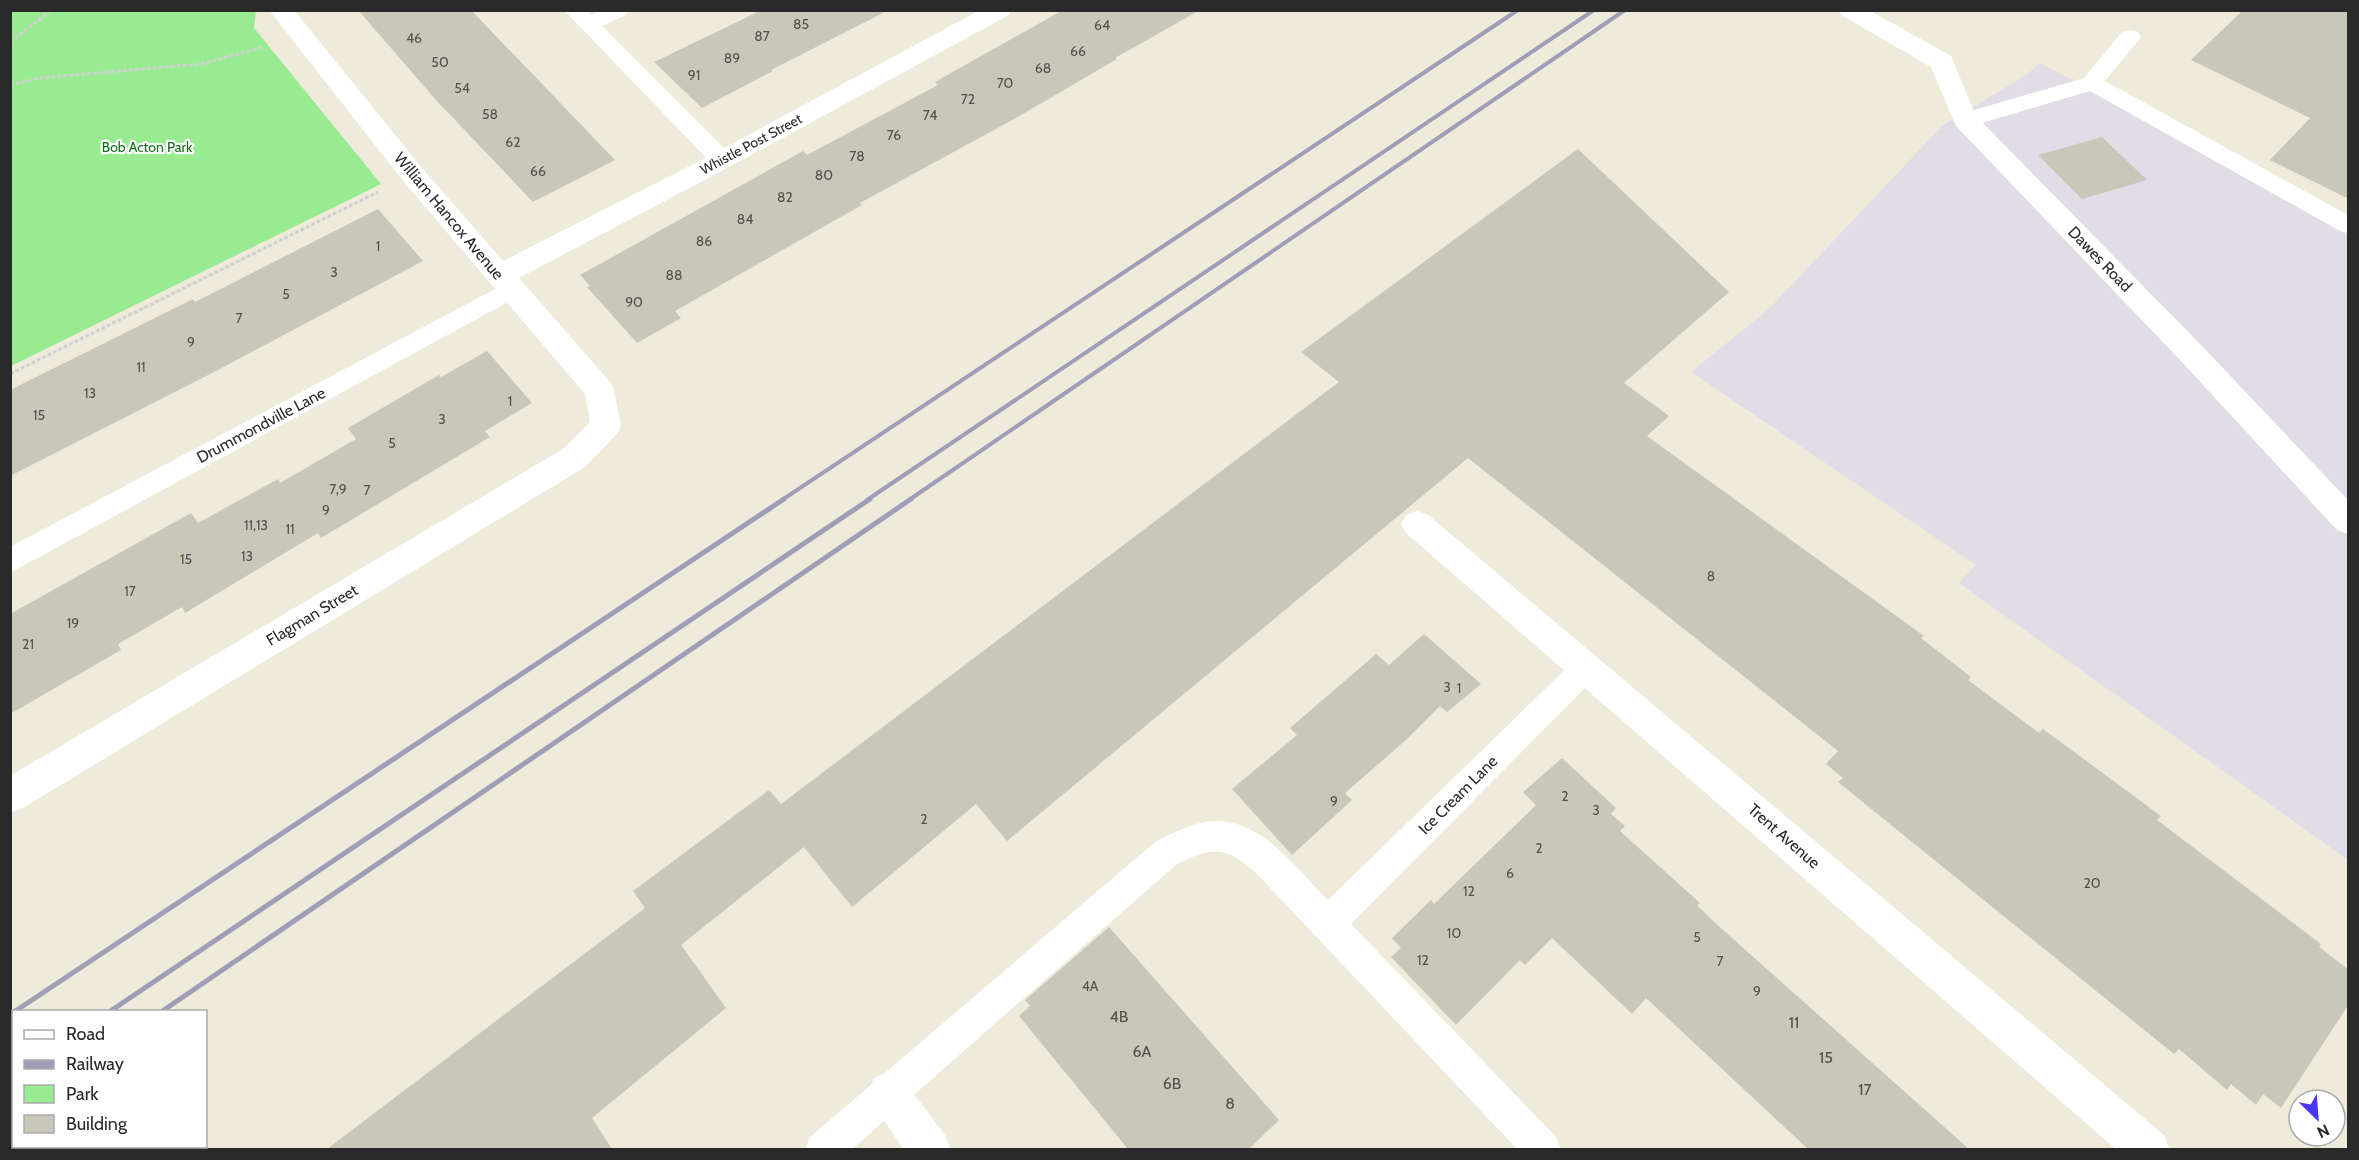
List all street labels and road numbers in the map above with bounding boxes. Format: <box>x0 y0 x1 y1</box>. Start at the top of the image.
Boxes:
street label: Whistle Post Street <box>697 109 805 178</box>
street label: William Hancox Avenue <box>390 149 508 283</box>
street label: Dawes Road <box>2064 222 2136 296</box>
street label: Drummondville Lane <box>193 383 329 467</box>
street label: Flagman Street <box>263 580 362 650</box>
street label: Ice Cream Lane <box>1415 752 1501 838</box>
street label: Trent Avenue <box>1744 800 1824 872</box>

